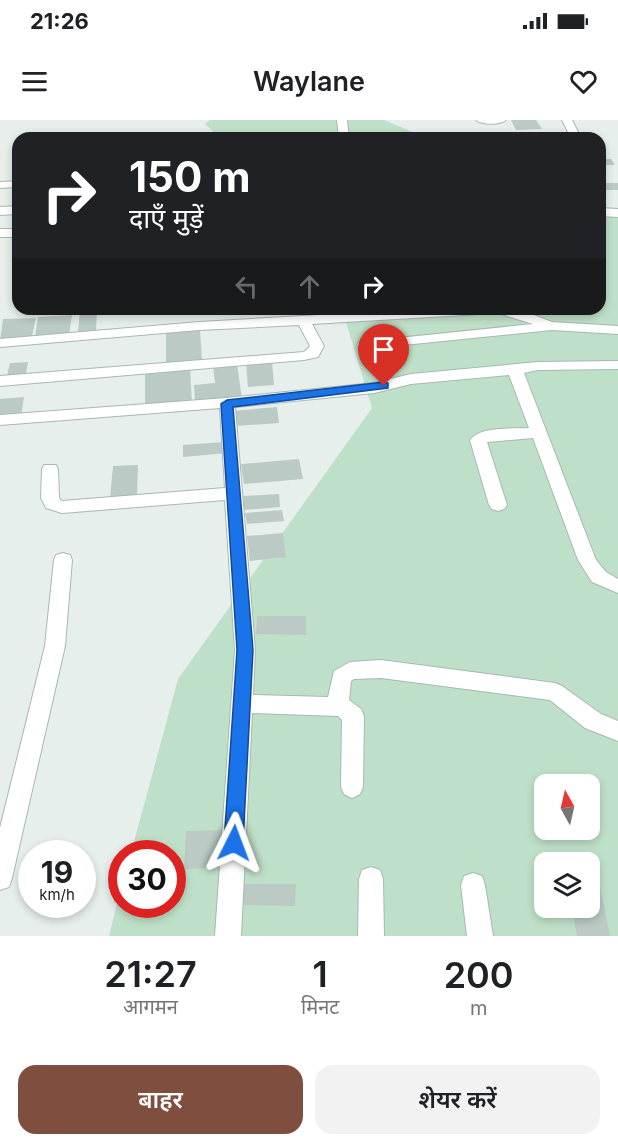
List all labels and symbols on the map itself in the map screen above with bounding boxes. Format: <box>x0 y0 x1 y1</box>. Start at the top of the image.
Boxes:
pin <box>358 324 409 386</box>
north arrow <box>534 774 600 840</box>
position arrow <box>202 811 266 875</box>
speed limit sign: 30 <box>108 840 186 918</box>

